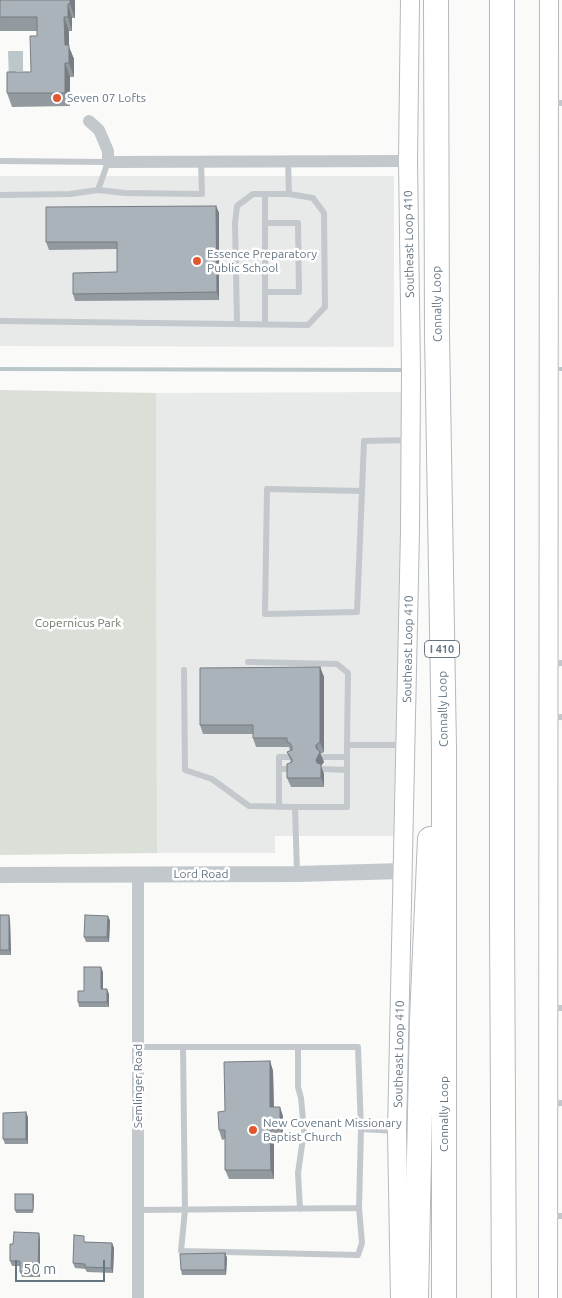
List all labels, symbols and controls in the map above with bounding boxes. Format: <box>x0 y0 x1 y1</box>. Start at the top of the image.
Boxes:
place label: Seven 07 Lofts <box>67 91 146 105</box>
marker: Seven 07 Lofts <box>51 92 63 104</box>
street label: Southeast Loop 410 <box>401 190 417 298</box>
place label: Essence Preparatory Public School <box>207 247 317 275</box>
marker: Essence Preparatory Public School <box>191 255 203 267</box>
street label: Connally Loop <box>429 266 445 342</box>
street label: Southeast Loop 410 <box>400 595 416 703</box>
park label: Copernicus Park <box>35 616 121 630</box>
road number: I 410 <box>424 641 460 658</box>
street label: Connally Loop <box>435 671 451 747</box>
street label: Lord Road <box>173 867 229 881</box>
street label: Southeast Loop 410 <box>391 1000 407 1108</box>
street label: Semlinger Road <box>131 1044 145 1128</box>
street label: Connally Loop <box>437 1076 451 1152</box>
place label: New Covenant Missionary Baptist Church <box>263 1116 402 1144</box>
marker: New Covenant Missionary Baptist Church <box>247 1124 259 1136</box>
scale bar <box>18 1250 108 1282</box>
text: 50 m <box>23 1260 56 1277</box>

